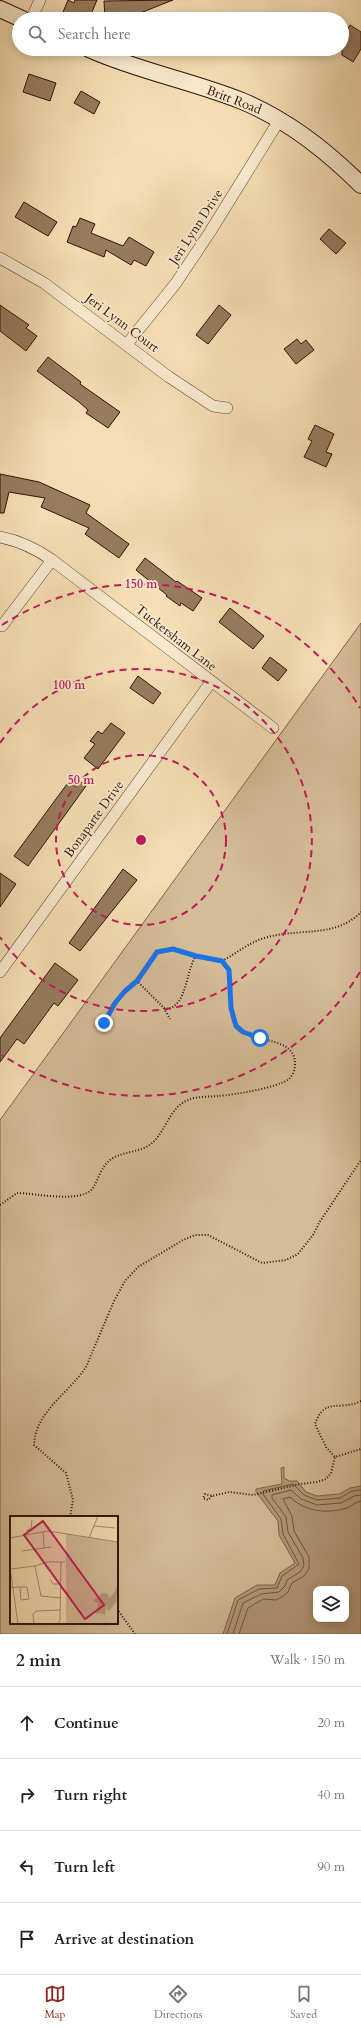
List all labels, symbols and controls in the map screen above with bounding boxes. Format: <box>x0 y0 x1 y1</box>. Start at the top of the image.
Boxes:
search box <box>12 12 349 56</box>
icon: search <box>26 23 48 45</box>
text: Search here <box>58 24 131 44</box>
street label: Britt Road <box>204 81 264 119</box>
street label: Jeri Lynn Drive <box>164 186 227 270</box>
street label: Jeri Lynn Court <box>80 288 163 357</box>
text: 150 m <box>125 576 158 592</box>
street label: Tuckersham Lane <box>132 601 220 675</box>
text: 100 m <box>53 677 86 693</box>
text: 50 m <box>68 772 95 788</box>
street label: Bonaparte Drive <box>60 777 128 861</box>
centre of rings <box>134 833 148 847</box>
route end <box>95 1014 113 1032</box>
route start <box>251 1029 269 1047</box>
inset map <box>10 1516 118 1624</box>
map controls <box>313 1586 349 1622</box>
button: layers <box>313 1586 349 1622</box>
text: 2 min <box>16 1649 61 1672</box>
text: Walk · 150 m <box>270 1651 345 1669</box>
icon: ahead <box>16 1712 38 1734</box>
text: Continue <box>54 1713 119 1733</box>
text: 20 m <box>317 1714 345 1732</box>
icon: right <box>16 1784 38 1806</box>
text: Turn right <box>54 1785 127 1805</box>
text: 40 m <box>317 1786 345 1804</box>
icon: left <box>16 1856 38 1878</box>
text: Turn left <box>54 1857 115 1877</box>
text: 90 m <box>317 1858 345 1876</box>
icon: arrive <box>16 1928 38 1950</box>
text: Arrive at destination <box>54 1929 194 1949</box>
tab: Map <box>44 1983 66 2022</box>
tab: Directions <box>154 1983 202 2022</box>
tab: Saved <box>290 1983 317 2022</box>

